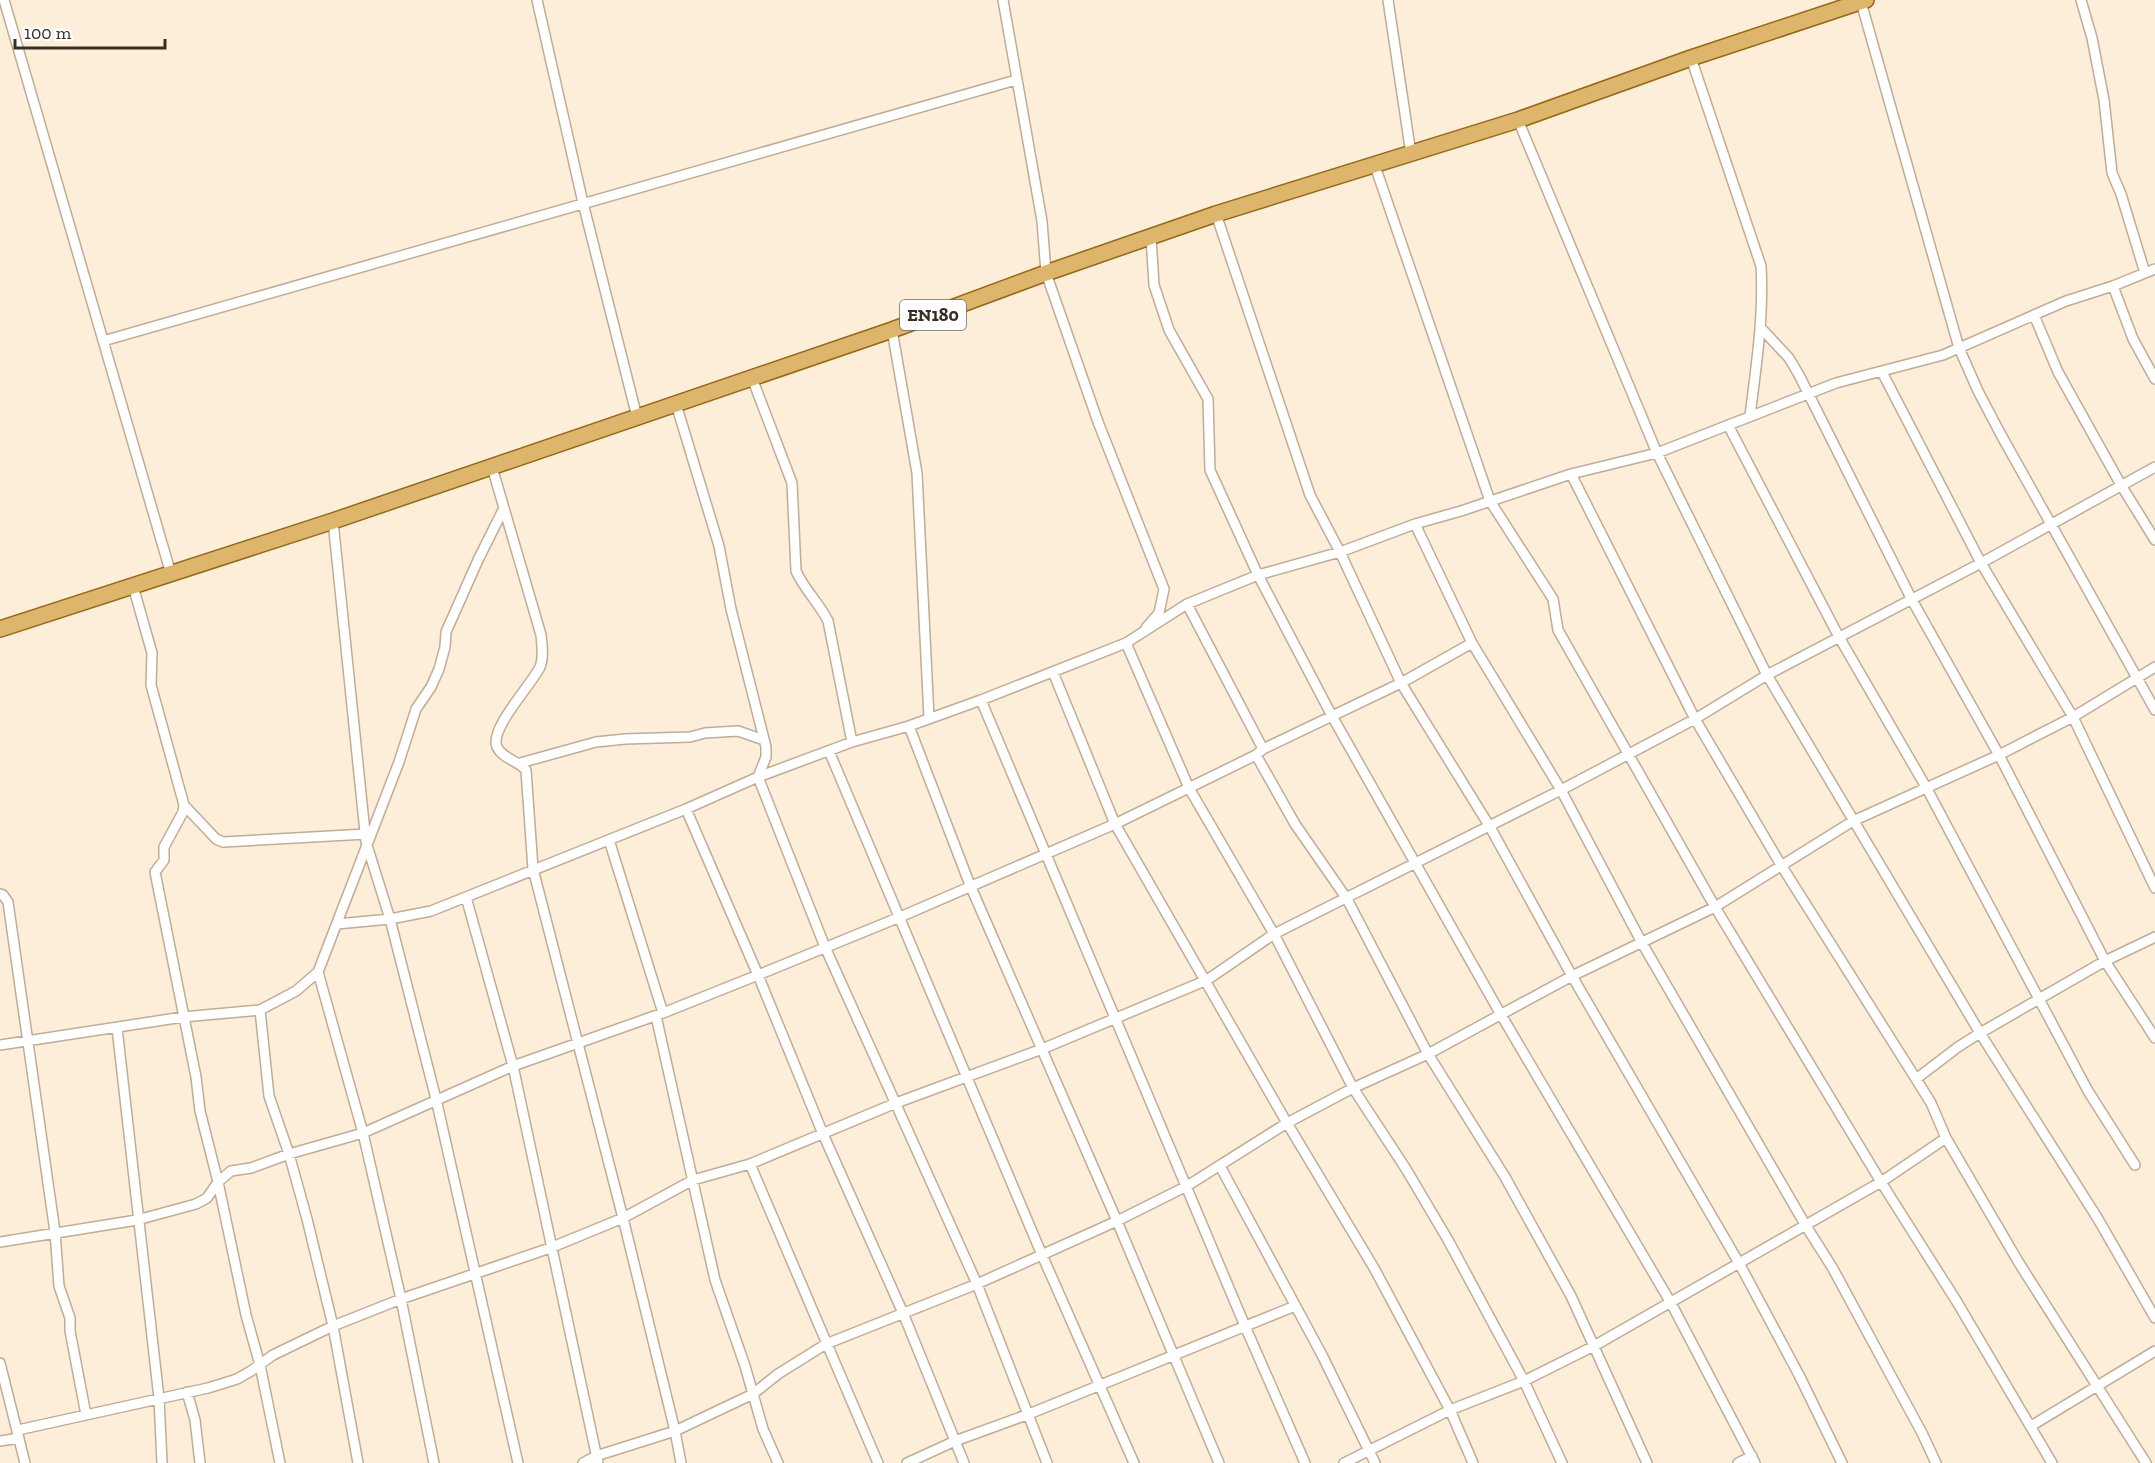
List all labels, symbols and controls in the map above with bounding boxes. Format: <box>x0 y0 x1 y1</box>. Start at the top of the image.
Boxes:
scale bar <box>15 12 165 50</box>
text: 100 m <box>24 22 72 44</box>
road number: EN180 <box>900 300 966 330</box>

